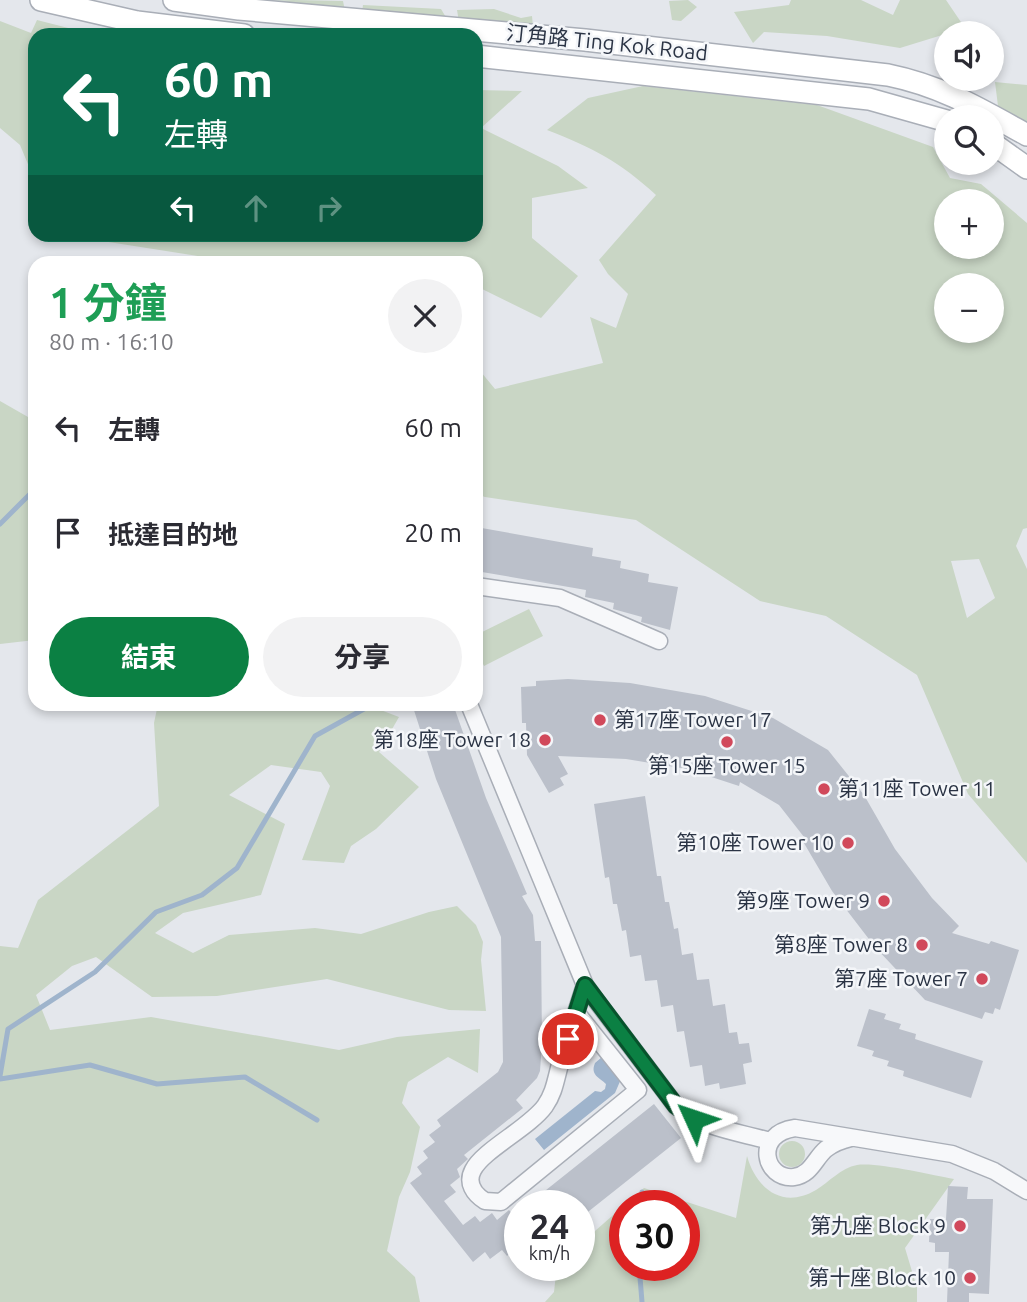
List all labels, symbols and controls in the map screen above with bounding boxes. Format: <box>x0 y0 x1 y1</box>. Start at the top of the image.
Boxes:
street label: 汀角路 Ting Kok Road <box>505 19 709 65</box>
map controls <box>934 21 1004 343</box>
button: sound <box>934 21 1004 91</box>
text: 60 m <box>164 51 273 106</box>
icon: left <box>49 56 140 147</box>
button: search <box>934 105 1004 175</box>
text: 左轉 <box>164 116 228 152</box>
icon: left <box>164 189 202 227</box>
icon: ahead <box>237 189 275 227</box>
icon: right <box>310 189 348 227</box>
button: + <box>934 189 1004 259</box>
button: − <box>934 273 1004 343</box>
text: 1 分鐘 <box>49 279 167 326</box>
button: close <box>388 279 462 353</box>
text: 80 m · 16:10 <box>49 329 174 354</box>
icon: left <box>49 409 87 447</box>
text: 60 m <box>404 413 462 442</box>
text: 左轉 <box>108 415 160 444</box>
icon: arrive <box>49 514 87 552</box>
text: 20 m <box>404 518 462 547</box>
text: 抵達目的地 <box>108 520 238 549</box>
button: 結束 <box>49 617 249 697</box>
button: 分享 <box>263 617 462 697</box>
place label: 第17座 Tower 17 <box>614 707 772 731</box>
marker: 第17座 Tower 17 <box>592 712 608 728</box>
place label: 第18座 Tower 18 <box>373 727 531 751</box>
marker: 第18座 Tower 18 <box>537 732 553 748</box>
marker: 第15座 Tower 15 <box>719 734 735 750</box>
place label: 第15座 Tower 15 <box>648 753 806 777</box>
place label: 第11座 Tower 11 <box>838 776 996 800</box>
marker: 第11座 Tower 11 <box>816 781 832 797</box>
place label: 第10座 Tower 10 <box>676 830 834 854</box>
marker: 第10座 Tower 10 <box>840 835 856 851</box>
place label: 第9座 Tower 9 <box>736 888 870 912</box>
marker: 第9座 Tower 9 <box>876 893 892 909</box>
place label: 第8座 Tower 8 <box>774 932 908 956</box>
marker: 第8座 Tower 8 <box>914 937 930 953</box>
place label: 第7座 Tower 7 <box>834 966 968 990</box>
marker: 第7座 Tower 7 <box>974 971 990 987</box>
pin <box>538 1009 598 1069</box>
icon: arrive <box>549 1020 587 1058</box>
position arrow <box>657 1082 731 1156</box>
speed limit sign: 30 <box>609 1190 700 1281</box>
text: 24 <box>530 1206 569 1246</box>
place label: 第九座 Block 9 <box>810 1213 946 1237</box>
marker: 第九座 Block 9 <box>952 1218 968 1234</box>
text: km/h <box>529 1243 570 1263</box>
place label: 第十座 Block 10 <box>808 1265 956 1289</box>
marker: 第十座 Block 10 <box>962 1270 978 1286</box>

